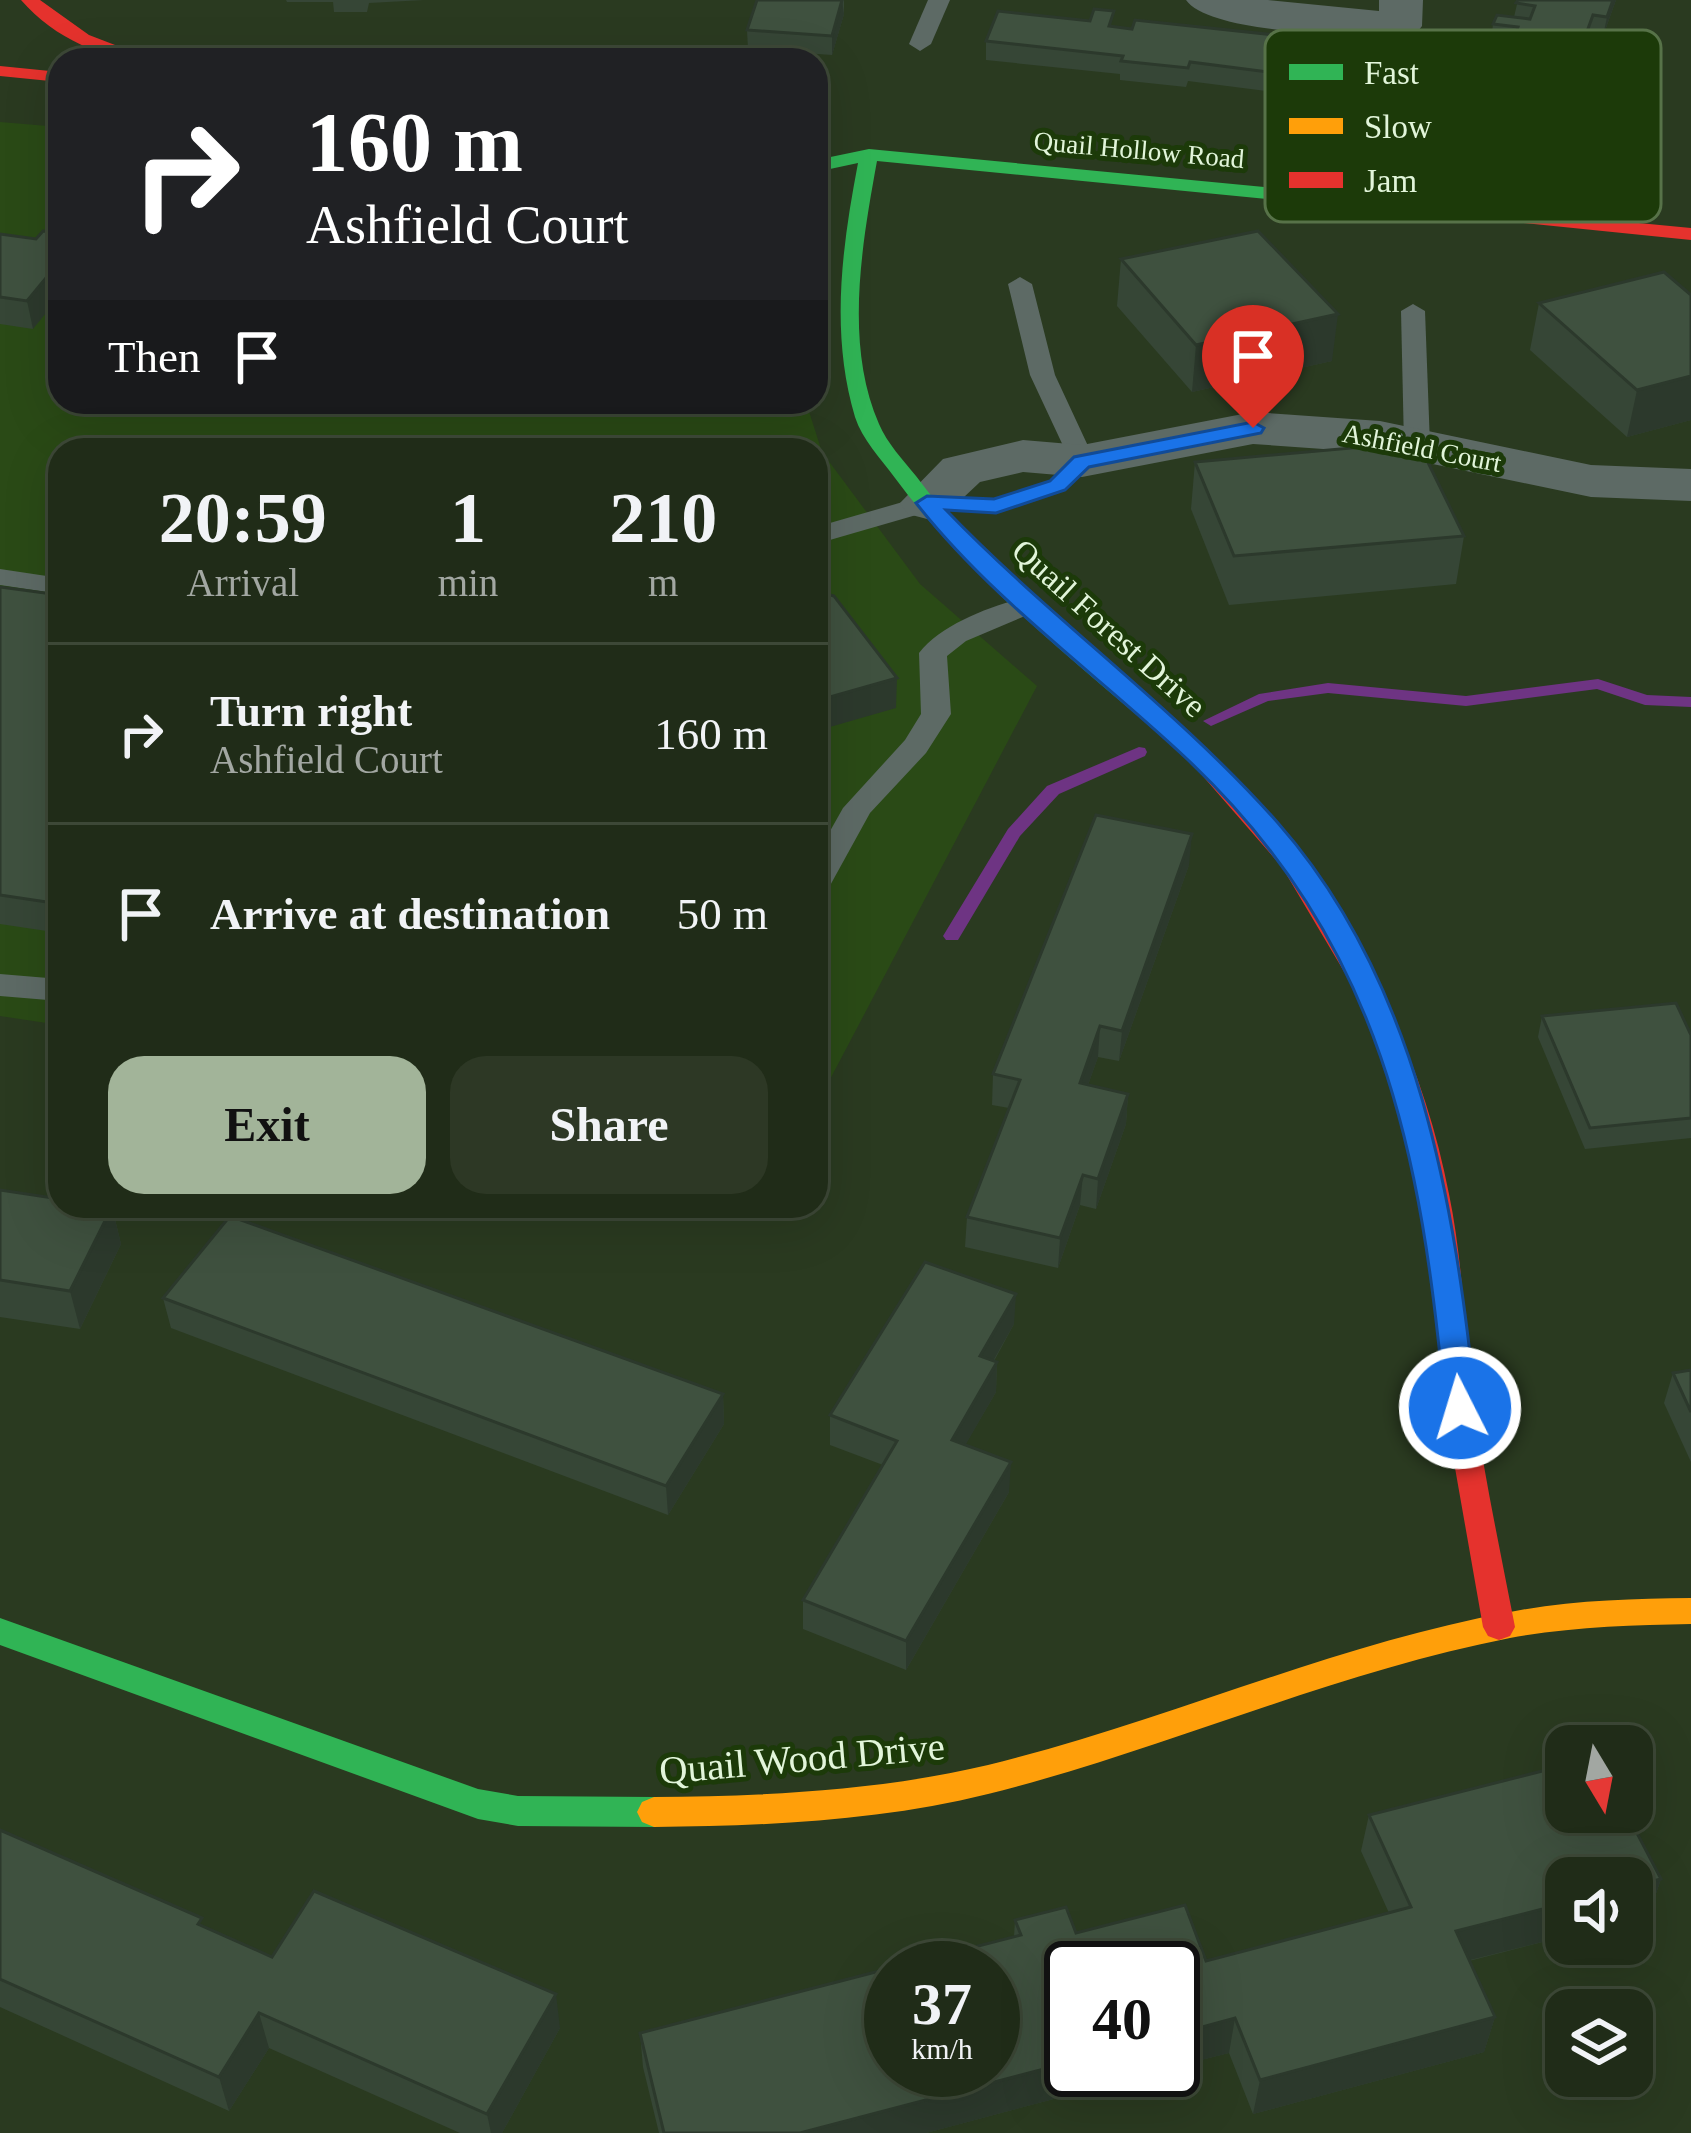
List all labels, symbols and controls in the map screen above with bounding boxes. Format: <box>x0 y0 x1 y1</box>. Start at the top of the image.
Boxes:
legend <box>1265 30 1661 222</box>
text: Fast <box>1364 55 1419 91</box>
icon: right <box>108 96 264 252</box>
text: 160 m <box>306 96 523 189</box>
text: Slow <box>1364 109 1432 145</box>
street label: Quail Hollow Road <box>1032 126 1246 174</box>
text: Jam <box>1364 163 1417 199</box>
text: Ashfield Court <box>306 195 628 255</box>
pin <box>1202 305 1304 428</box>
icon: arrive <box>1220 323 1286 389</box>
icon: arrive <box>224 324 290 390</box>
text: Then <box>108 332 200 382</box>
street label: Ashfield Court <box>1340 418 1504 478</box>
text: 20:59 <box>159 478 327 558</box>
text: 1 <box>450 478 486 558</box>
text: 210 <box>609 478 717 558</box>
street label: Quail Forest Drive <box>1005 532 1213 724</box>
text: Arrival <box>187 561 299 604</box>
text: min <box>438 561 498 604</box>
text: m <box>648 561 678 604</box>
text: Turn right <box>210 686 412 736</box>
icon: right <box>108 701 174 767</box>
text: 160 m <box>654 709 768 759</box>
text: Ashfield Court <box>210 738 443 781</box>
icon: arrive <box>108 881 174 947</box>
text: Arrive at destination <box>210 889 610 939</box>
text: 50 m <box>677 889 768 939</box>
button: Exit <box>108 1056 426 1194</box>
button: Share <box>450 1056 768 1194</box>
position arrow <box>1397 1345 1523 1471</box>
street label: Quail Wood Drive <box>657 1724 947 1792</box>
north arrow <box>1545 1725 1653 1833</box>
map controls <box>1545 1725 1653 2097</box>
button: sound <box>1545 1857 1653 1965</box>
speed limit sign: 40 <box>1044 1941 1200 2097</box>
text: 37 <box>912 1971 972 2037</box>
button: layers <box>1545 1989 1653 2097</box>
text: km/h <box>911 2032 973 2065</box>

